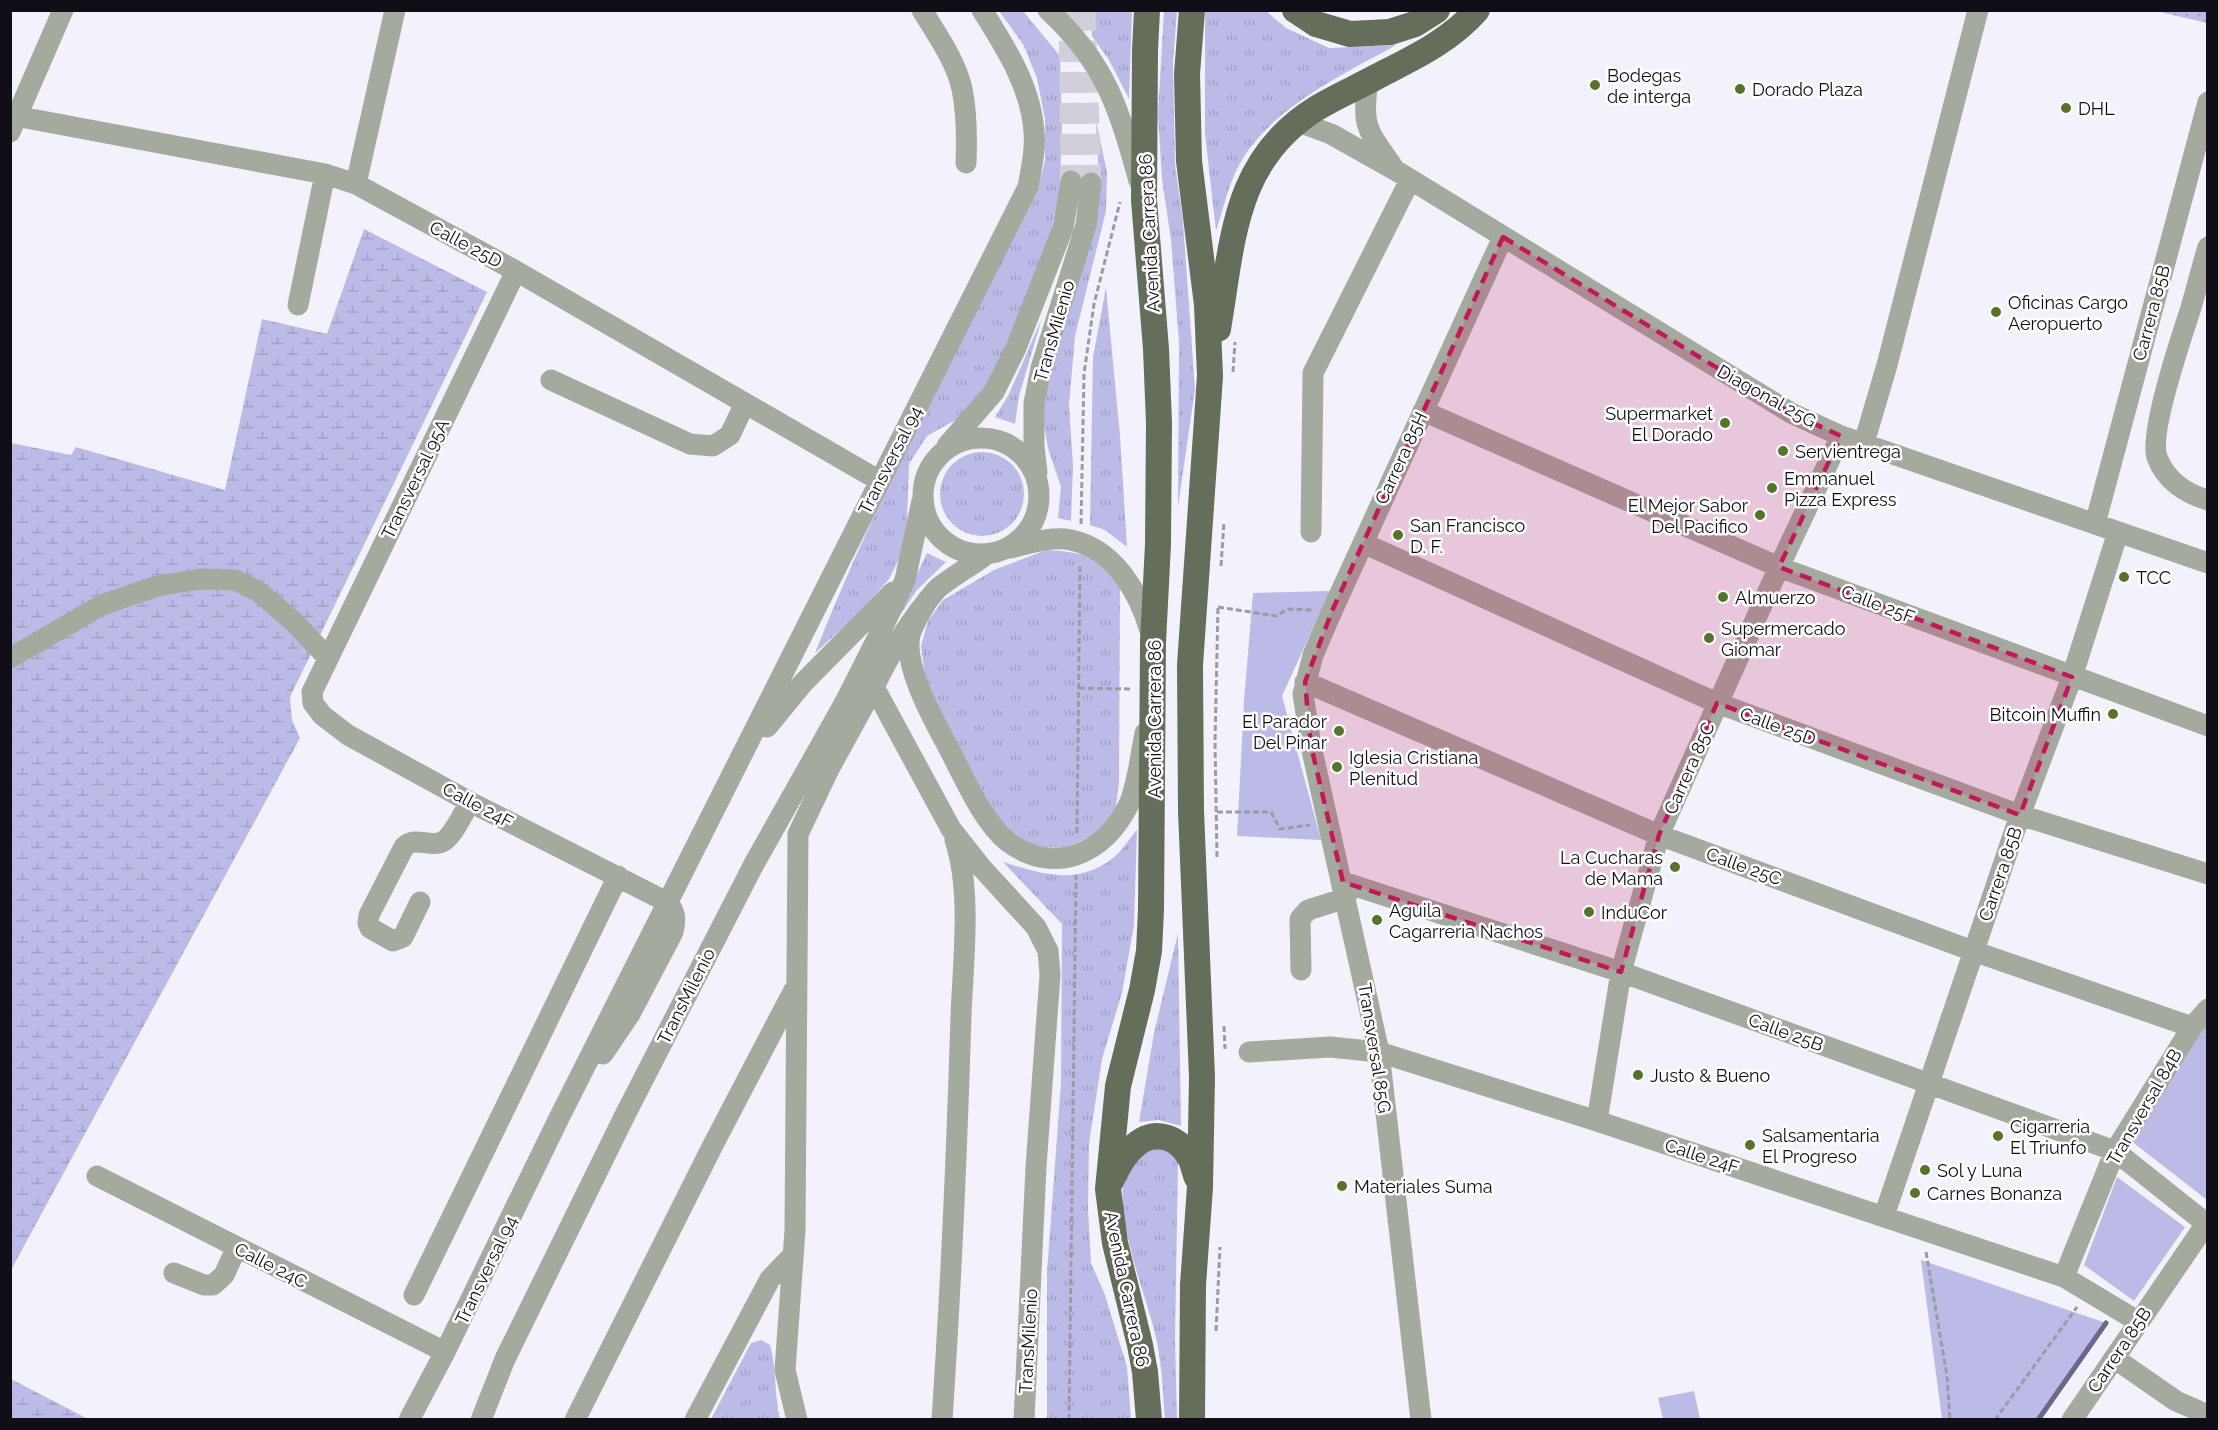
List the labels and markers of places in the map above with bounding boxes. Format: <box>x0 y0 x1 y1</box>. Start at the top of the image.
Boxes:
place label: Bodegas de interga <box>1607 65 1691 107</box>
marker: Bodegas de interga <box>1588 78 1602 92</box>
place label: Dorado Plaza <box>1752 79 1863 100</box>
marker: Dorado Plaza <box>1733 82 1747 96</box>
place label: DHL <box>2078 98 2115 119</box>
marker: DHL <box>2059 101 2073 115</box>
place label: Oficinas Cargo Aeropuerto <box>2008 292 2128 334</box>
marker: Oficinas Cargo Aeropuerto <box>1989 305 2003 319</box>
place label: Supermarket El Dorado <box>1605 403 1713 445</box>
marker: Supermarket El Dorado <box>1718 416 1732 430</box>
place label: Servientrega <box>1795 441 1901 462</box>
marker: Servientrega <box>1776 444 1790 458</box>
place label: Emmanuel Pizza Express <box>1784 468 1897 510</box>
marker: Emmanuel Pizza Express <box>1765 481 1779 495</box>
place label: El Mejor Sabor Del Pacifico <box>1628 495 1749 537</box>
marker: El Mejor Sabor Del Pacifico <box>1753 508 1767 522</box>
place label: San Francisco D. F. <box>1410 515 1526 557</box>
marker: San Francisco D. F. <box>1391 528 1405 542</box>
place label: TCC <box>2136 567 2171 588</box>
marker: TCC <box>2117 570 2131 584</box>
place label: Almuerzo <box>1735 587 1816 608</box>
marker: Almuerzo <box>1716 590 1730 604</box>
place label: Supermercado Giomar <box>1721 618 1846 660</box>
marker: Supermercado Giomar <box>1702 631 1716 645</box>
place label: Bitcoin Muffin <box>1990 704 2101 725</box>
marker: Bitcoin Muffin <box>2106 707 2120 721</box>
place label: El Parador Del Pinar <box>1242 711 1328 753</box>
marker: El Parador Del Pinar <box>1332 724 1346 738</box>
place label: Iglesia Cristiana Plenitud <box>1349 747 1478 789</box>
marker: Iglesia Cristiana Plenitud <box>1330 760 1344 774</box>
place label: La Cucharas de Mama <box>1560 847 1663 889</box>
marker: La Cucharas de Mama <box>1668 860 1682 874</box>
place label: Aguila Cagarreria Nachos <box>1389 900 1543 942</box>
place label: InduCor <box>1601 902 1668 923</box>
marker: InduCor <box>1582 905 1596 919</box>
marker: Aguila Cagarreria Nachos <box>1370 913 1384 927</box>
place label: Justo & Bueno <box>1650 1065 1770 1086</box>
marker: Justo & Bueno <box>1631 1068 1645 1082</box>
place label: Cigarreria El Triunfo <box>2010 1116 2090 1158</box>
place label: Salsamentaria El Progreso <box>1762 1125 1880 1167</box>
marker: Cigarreria El Triunfo <box>1991 1129 2005 1143</box>
marker: Salsamentaria El Progreso <box>1743 1138 1757 1152</box>
place label: Sol y Luna <box>1937 1160 2022 1181</box>
marker: Sol y Luna <box>1918 1163 1932 1177</box>
place label: Materiales Suma <box>1354 1176 1493 1197</box>
marker: Materiales Suma <box>1335 1179 1349 1193</box>
place label: Carnes Bonanza <box>1927 1183 2062 1204</box>
marker: Carnes Bonanza <box>1908 1186 1922 1200</box>

